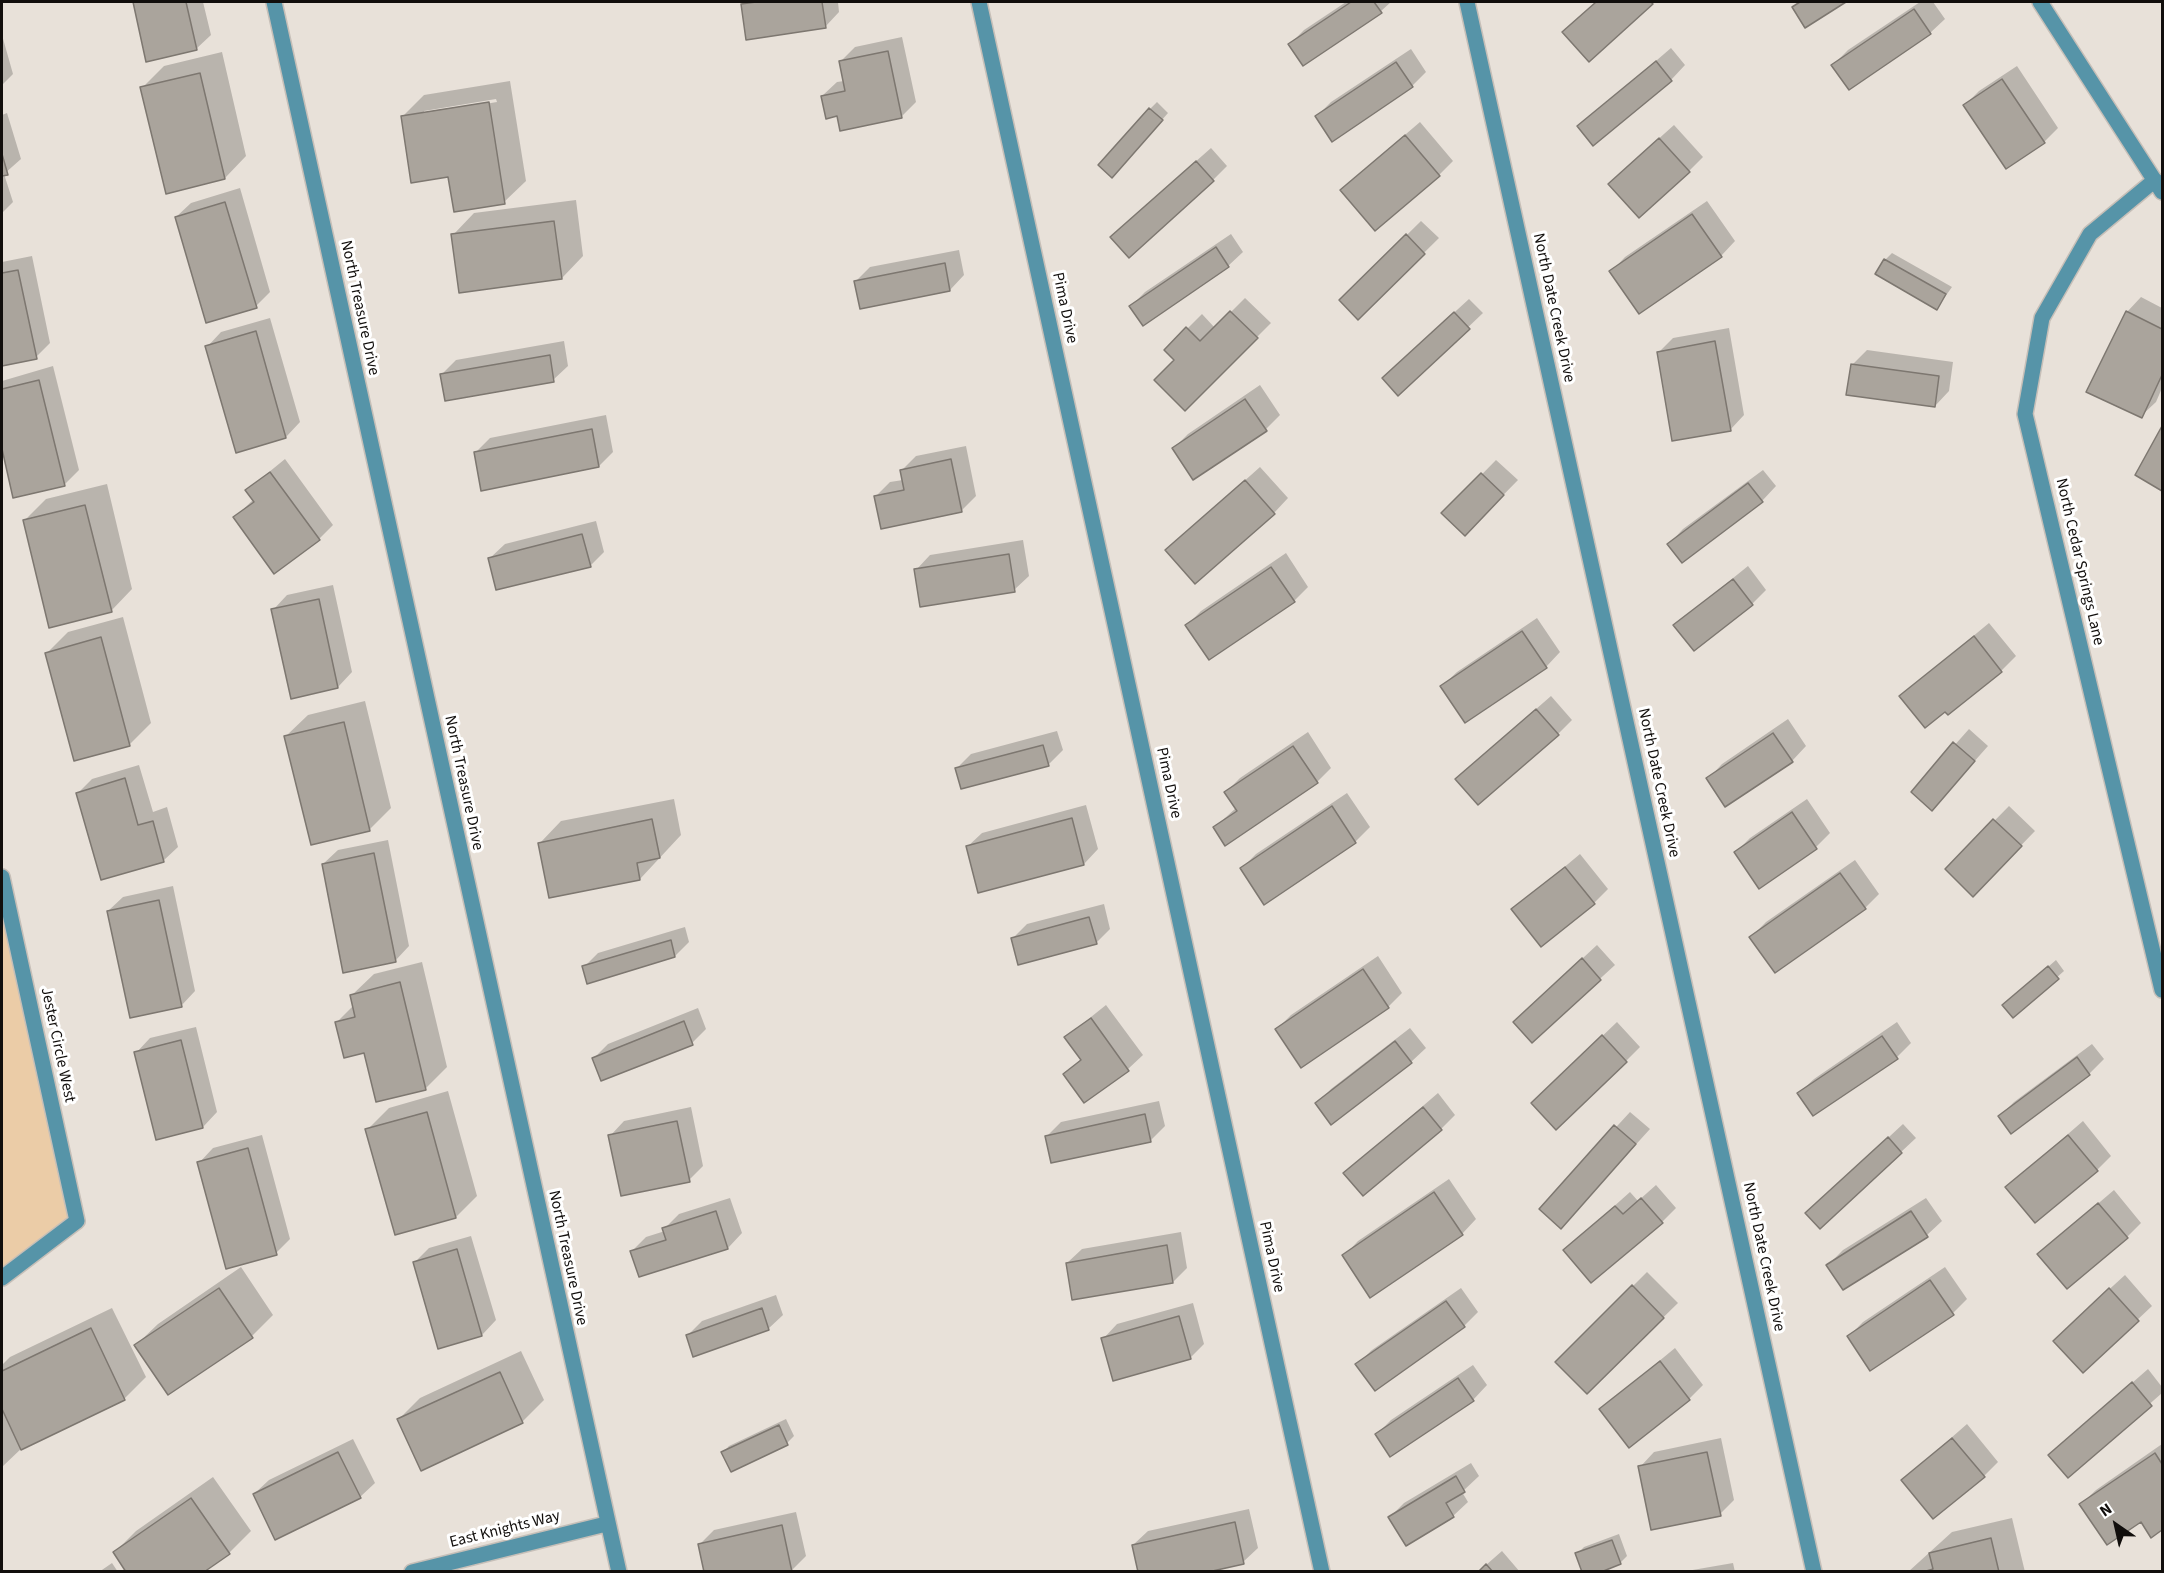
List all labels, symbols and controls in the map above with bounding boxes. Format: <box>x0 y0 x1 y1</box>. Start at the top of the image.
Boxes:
street label: North Date Creek Drive <box>1528 232 1578 384</box>
street label: North Treasure Drive <box>335 239 383 377</box>
street label: Pima Drive <box>1047 271 1081 345</box>
street label: North Cedar Springs Lane <box>2050 477 2108 647</box>
street label: North Date Creek Drive <box>1633 707 1683 859</box>
street label: North Treasure Drive <box>439 714 487 852</box>
street label: Pima Drive <box>1151 746 1185 820</box>
street label: Jester Circle West <box>35 986 79 1104</box>
street label: North Date Creek Drive <box>1738 1181 1788 1333</box>
street label: North Treasure Drive <box>543 1189 591 1327</box>
street label: Pima Drive <box>1254 1220 1288 1294</box>
north arrow <box>2086 1495 2146 1555</box>
text: N <box>2095 1498 2116 1522</box>
street label: East Knights Way <box>448 1507 562 1553</box>

